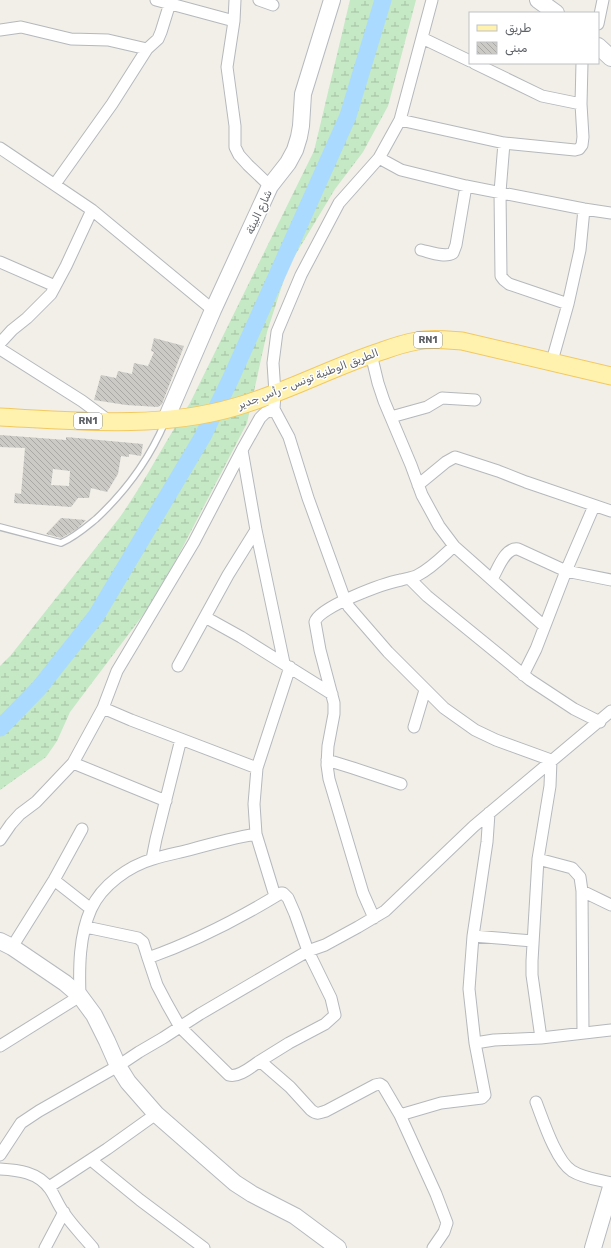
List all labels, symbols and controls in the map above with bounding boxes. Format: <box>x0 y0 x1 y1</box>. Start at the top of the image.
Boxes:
legend <box>469 12 599 64</box>
text: طريق <box>505 21 531 36</box>
text: مبنى <box>505 41 528 56</box>
street label: شارع البيئة <box>243 188 277 237</box>
road number: RN1 <box>414 332 442 348</box>
street label: الطريق الوطنية تونس - رأس جدير <box>235 346 381 413</box>
road number: RN1 <box>74 413 102 429</box>

